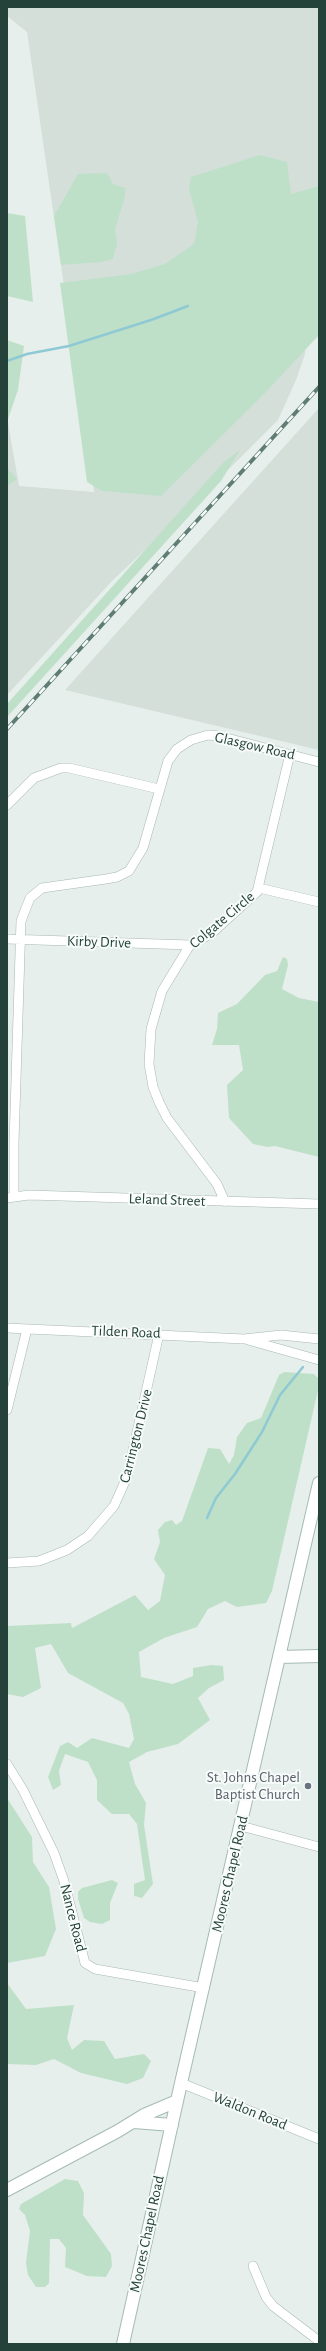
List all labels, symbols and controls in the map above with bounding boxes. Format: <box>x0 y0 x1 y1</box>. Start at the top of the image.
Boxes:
street label: Glasgow Road <box>213 728 297 764</box>
street label: Colgate Circle <box>186 888 258 952</box>
street label: Kirby Drive <box>67 932 131 952</box>
street label: Leland Street <box>128 1190 206 1210</box>
street label: Tilden Road <box>91 1322 161 1342</box>
street label: Carrington Drive <box>116 1387 156 1485</box>
place label: St. Johns Chapel Baptist Church <box>207 1768 300 1803</box>
marker: St. Johns Chapel Baptist Church <box>303 1781 313 1791</box>
street label: Moores Chapel Road <box>208 1814 252 1934</box>
street label: Nance Road <box>56 1882 90 1954</box>
street label: Waldon Road <box>210 2088 290 2134</box>
street label: Moores Chapel Road <box>126 2174 168 2294</box>

